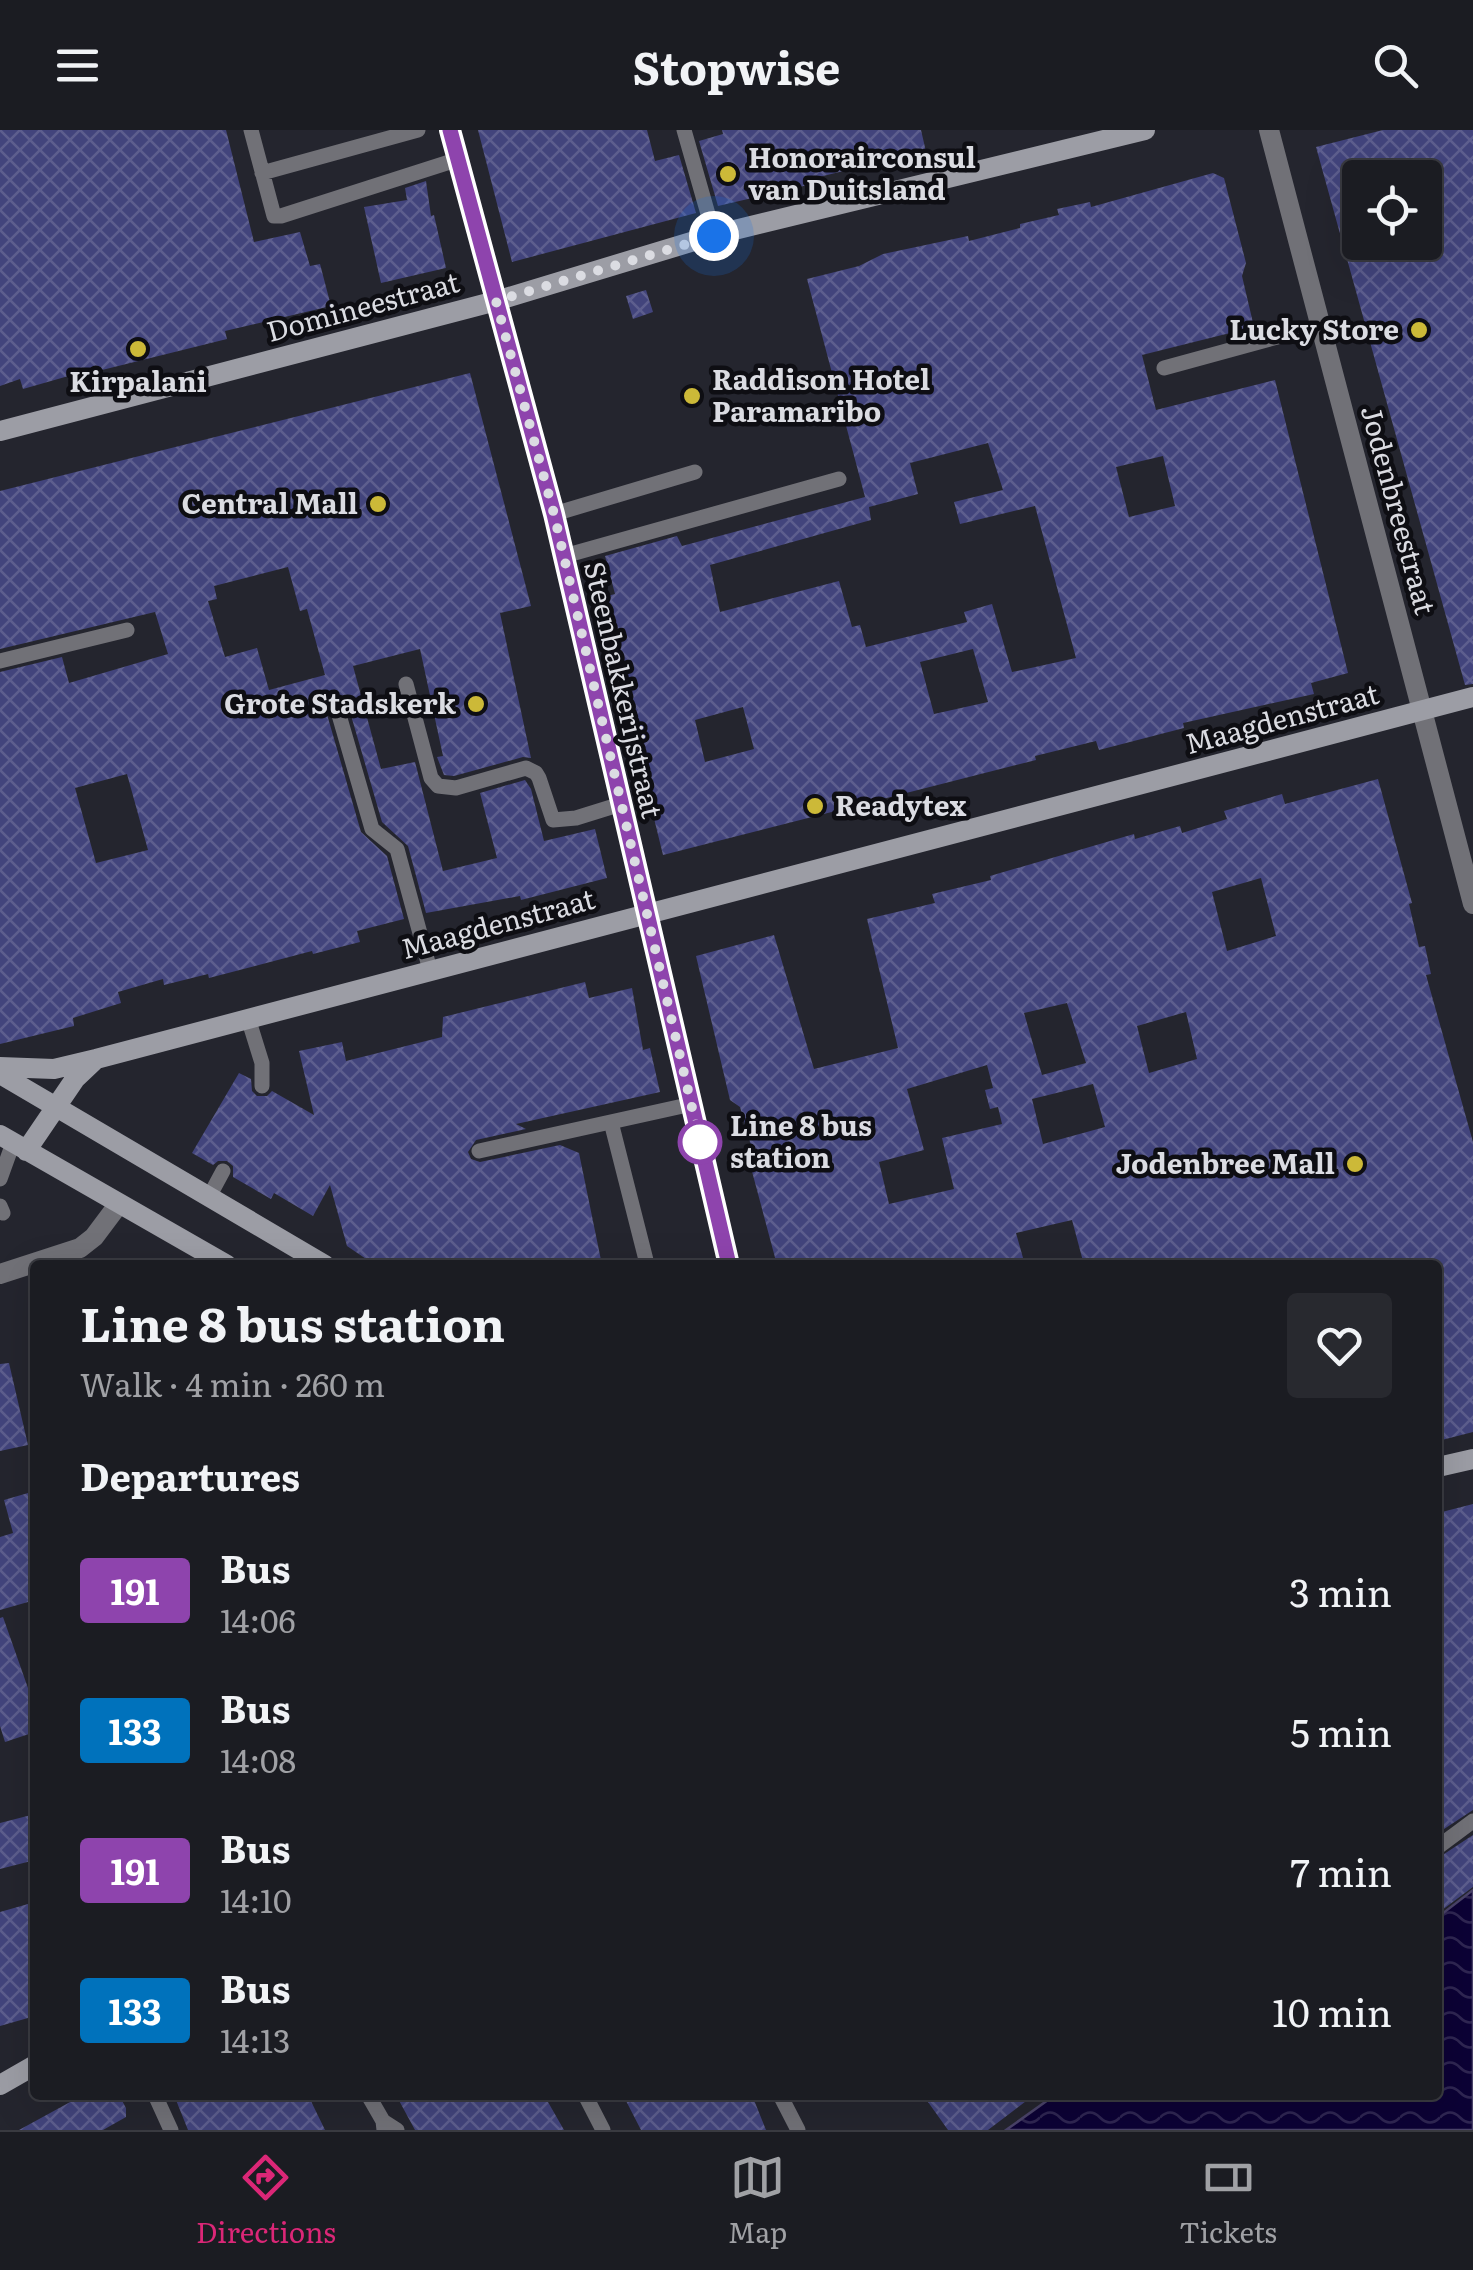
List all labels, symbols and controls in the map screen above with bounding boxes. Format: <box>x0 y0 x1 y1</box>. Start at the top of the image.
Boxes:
text: Stopwise <box>632 32 841 99</box>
icon: menu <box>50 38 105 93</box>
icon: search <box>1368 38 1423 93</box>
place label: Honorairconsul van Duitsland <box>748 135 976 209</box>
map controls <box>1342 160 1442 260</box>
button: locate <box>1342 160 1442 260</box>
marker: Honorairconsul van Duitsland <box>717 163 739 185</box>
your location <box>689 211 739 261</box>
street label: Domineestraat <box>261 259 464 351</box>
place label: Lucky Store <box>1229 307 1399 349</box>
marker: Lucky Store <box>1408 319 1430 341</box>
marker: Kirpalani <box>127 338 149 360</box>
place label: Raddison Hotel Paramaribo <box>712 357 930 431</box>
place label: Kirpalani <box>69 359 207 401</box>
marker: Raddison Hotel Paramaribo <box>681 385 703 407</box>
street label: Jodenbreestraat <box>1352 400 1448 619</box>
place label: Central Mall <box>182 481 358 523</box>
marker: Central Mall <box>367 493 389 515</box>
street label: Steenbakkerijstraat <box>575 557 675 823</box>
street label: Maagdenstraat <box>1180 671 1384 763</box>
place label: Grote Stadskerk <box>224 681 456 723</box>
marker: Grote Stadskerk <box>465 693 487 715</box>
place label: Readytex <box>835 783 966 825</box>
marker: Readytex <box>804 795 826 817</box>
street label: Maagdenstraat <box>396 876 600 968</box>
place label: Line 8 bus station <box>730 1103 872 1177</box>
marker: Line 8 bus station <box>679 1121 721 1163</box>
place label: Jodenbree Mall <box>1116 1141 1335 1183</box>
marker: Jodenbree Mall <box>1344 1153 1366 1175</box>
text: Line 8 bus station <box>80 1286 505 1357</box>
button: heart <box>1287 1293 1392 1398</box>
text: Walk · 4 min · 260 m <box>80 1359 385 1407</box>
text: Departures <box>80 1446 300 1503</box>
text: Bus <box>220 1538 291 1595</box>
text: 3 min <box>1289 1562 1392 1619</box>
text: 191 <box>110 1564 160 1616</box>
text: 14:06 <box>220 1595 296 1643</box>
text: Bus <box>220 1678 291 1735</box>
text: 5 min <box>1290 1702 1392 1759</box>
text: 133 <box>109 1704 161 1756</box>
text: 14:08 <box>220 1735 296 1783</box>
text: Bus <box>220 1818 291 1875</box>
text: 7 min <box>1290 1842 1392 1899</box>
text: 191 <box>110 1844 160 1896</box>
text: 14:10 <box>220 1875 292 1923</box>
text: Bus <box>220 1958 291 2015</box>
text: 10 min <box>1272 1982 1392 2039</box>
text: 133 <box>109 1984 161 2036</box>
text: 14:13 <box>220 2015 290 2063</box>
tab: Directions <box>196 2150 336 2252</box>
tab: Map <box>728 2150 787 2252</box>
tab: Tickets <box>1179 2150 1277 2252</box>

